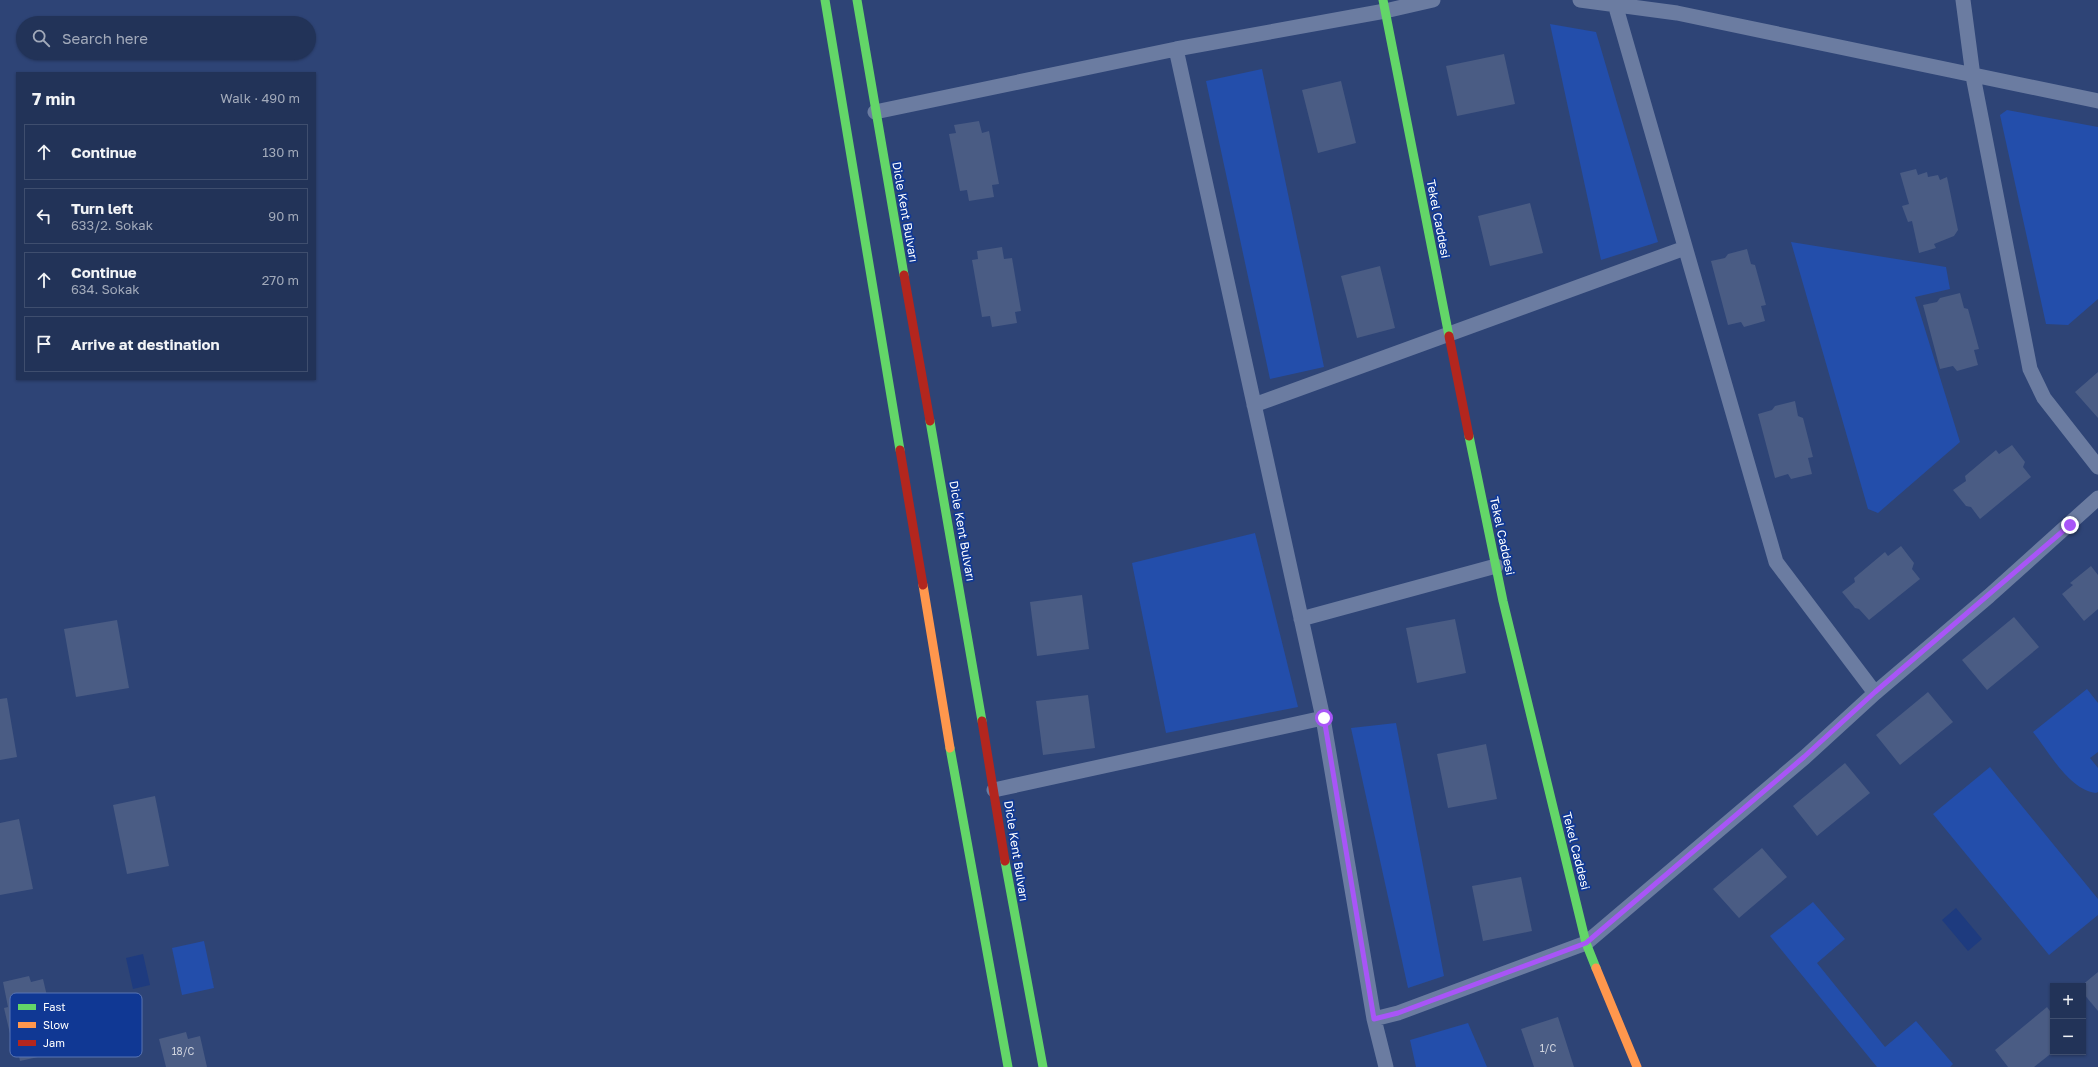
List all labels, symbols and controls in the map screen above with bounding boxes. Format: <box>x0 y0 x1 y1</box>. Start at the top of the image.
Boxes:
search box <box>16 16 316 60</box>
icon: search <box>30 27 52 49</box>
text: Search here <box>62 29 148 47</box>
text: 7 min <box>32 88 75 109</box>
text: Walk · 490 m <box>220 90 300 106</box>
icon: ahead <box>33 141 55 163</box>
text: Continue <box>71 143 137 161</box>
text: 130 m <box>262 144 299 160</box>
street label: Dicle Kent Bulvarı <box>889 160 922 263</box>
street label: Tekel Caddesi <box>1424 178 1453 260</box>
text: Turn left <box>71 199 133 217</box>
icon: left <box>33 205 55 227</box>
text: 90 m <box>268 208 299 224</box>
text: 633/2. Sokak <box>71 217 153 233</box>
text: Continue <box>71 263 137 281</box>
icon: ahead <box>33 269 55 291</box>
text: 270 m <box>262 272 299 288</box>
text: 634. Sokak <box>71 281 140 297</box>
icon: arrive <box>33 333 55 355</box>
text: Arrive at destination <box>71 335 220 353</box>
street label: Dicle Kent Bulvarı <box>946 479 979 582</box>
street label: Tekel Caddesi <box>1487 495 1518 577</box>
route end <box>2061 516 2079 534</box>
route start <box>1315 709 1333 727</box>
street label: Dicle Kent Bulvarı <box>1001 799 1032 902</box>
street label: Tekel Caddesi <box>1560 810 1593 891</box>
map controls <box>2050 983 2086 1055</box>
button: + <box>2050 983 2086 1019</box>
legend <box>10 993 142 1057</box>
text: Fast <box>43 1000 66 1013</box>
text: Slow <box>43 1018 69 1031</box>
button: − <box>2050 1019 2086 1055</box>
text: Jam <box>43 1036 65 1049</box>
house number: 1/C <box>1540 1042 1556 1054</box>
house number: 18/C <box>172 1045 194 1057</box>

